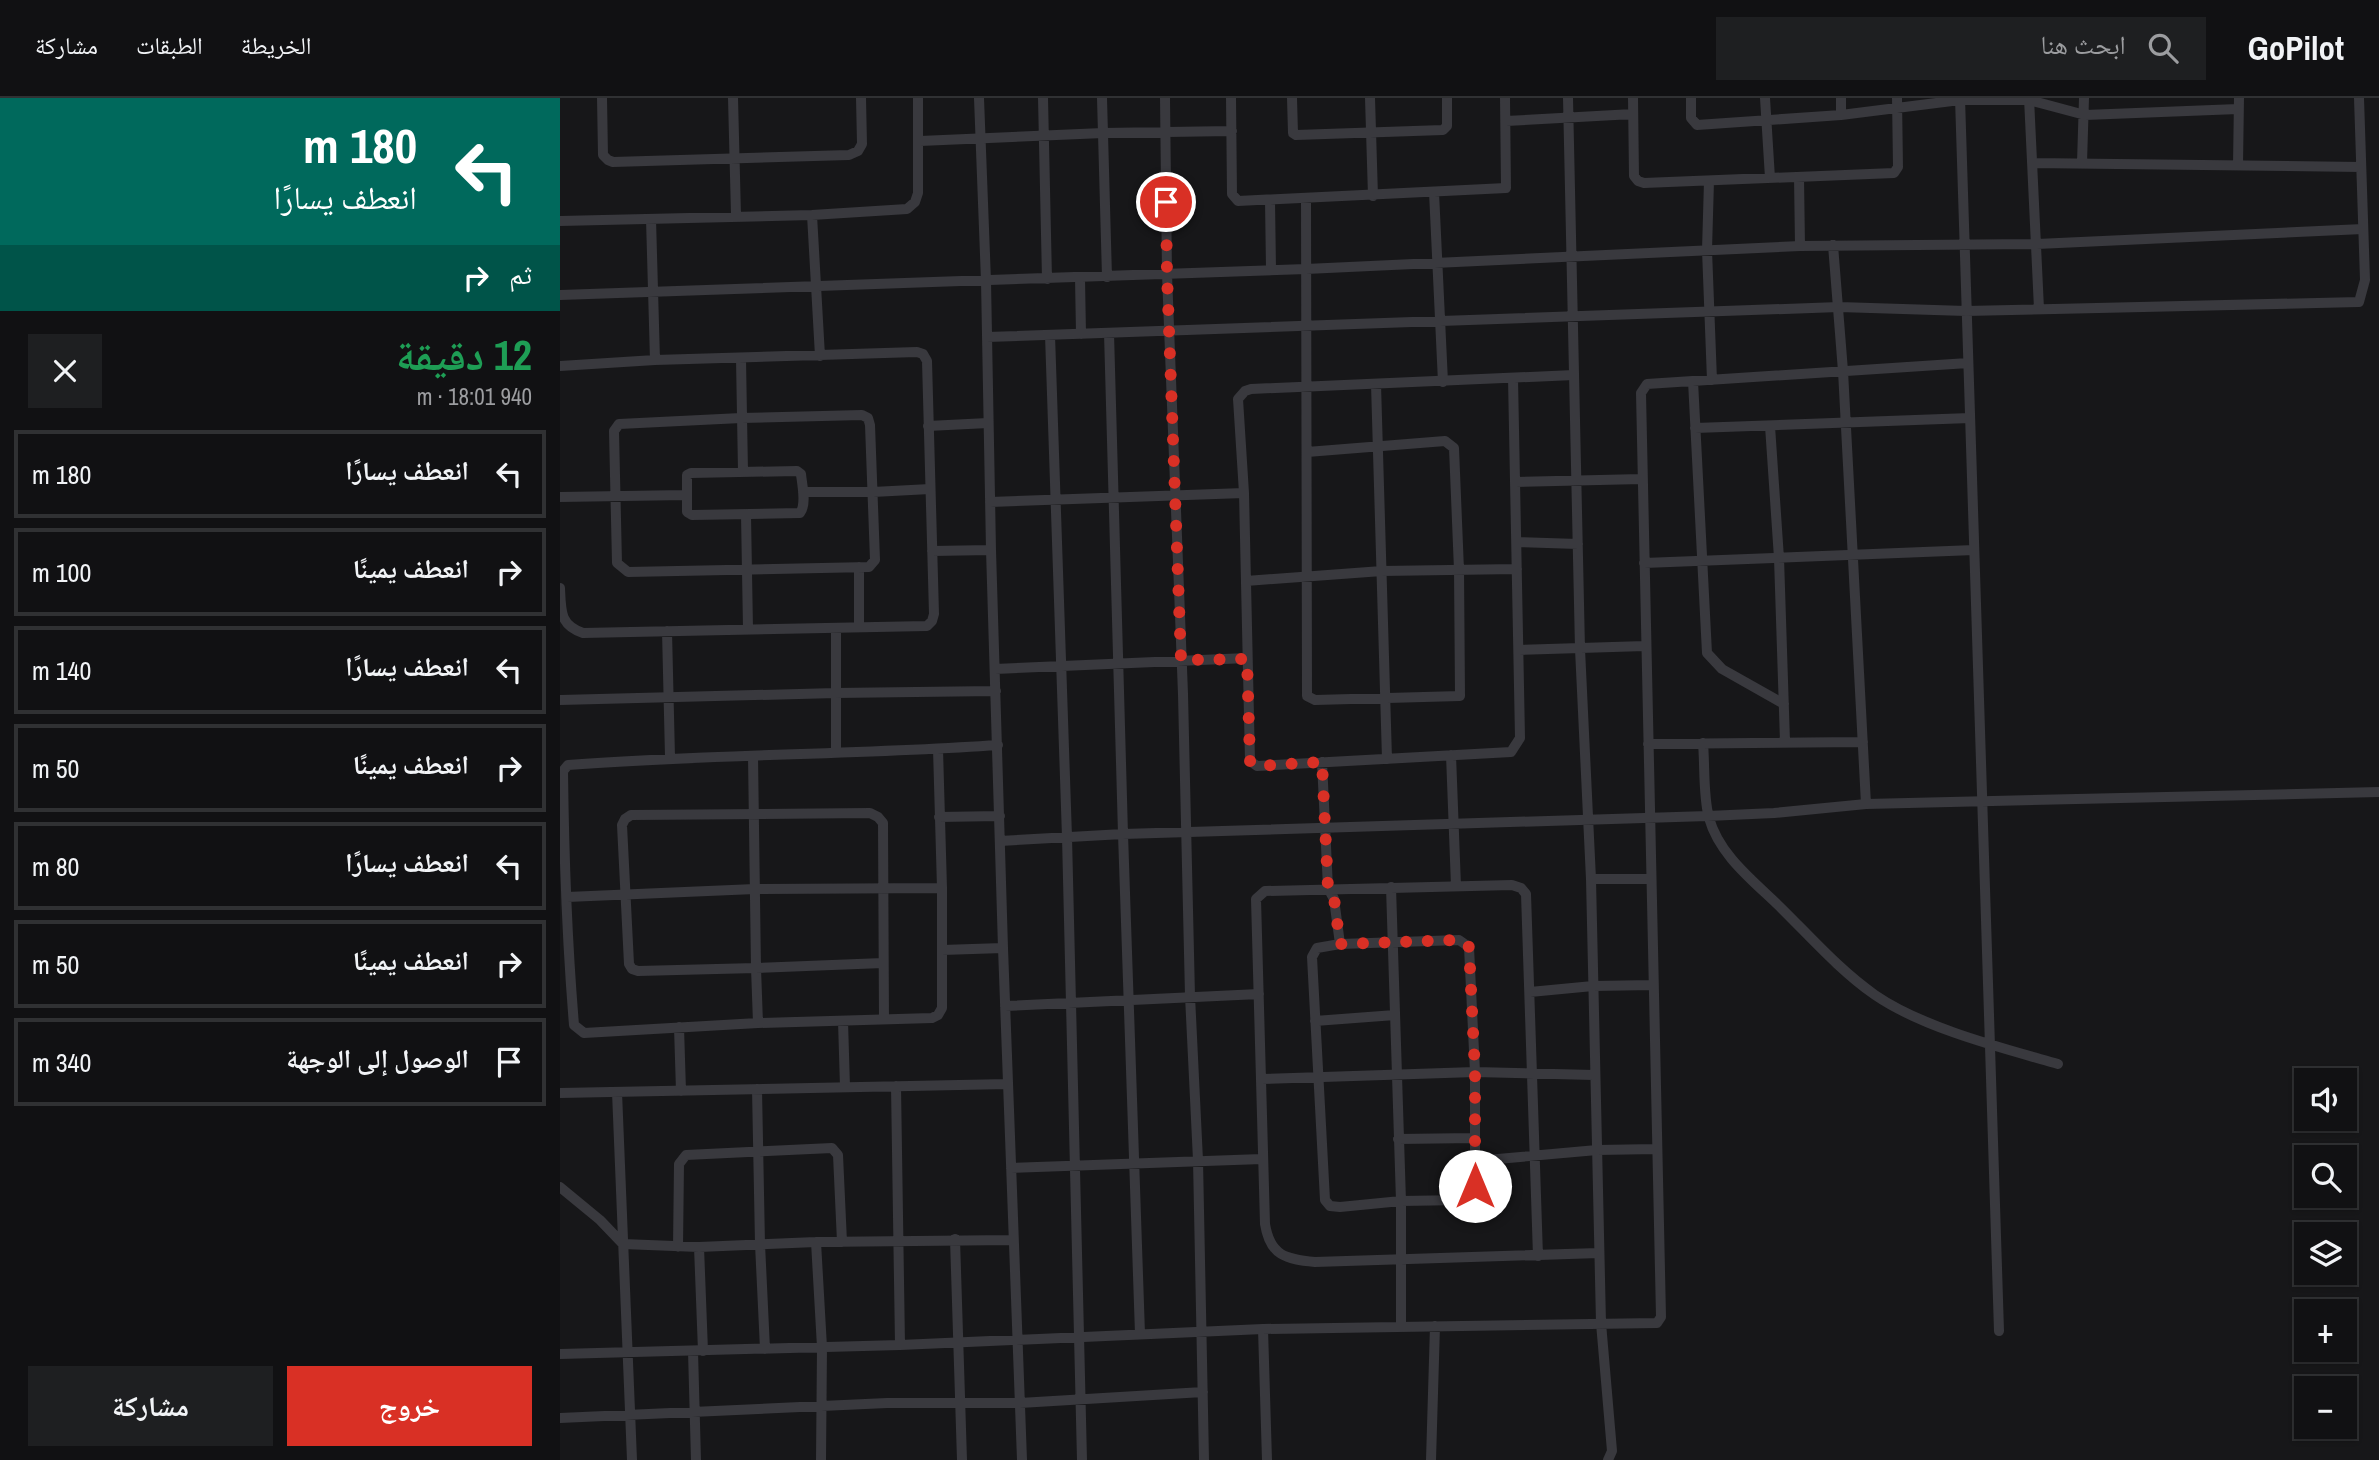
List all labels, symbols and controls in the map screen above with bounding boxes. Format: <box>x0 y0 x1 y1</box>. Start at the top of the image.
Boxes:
search box <box>1716 17 2206 80</box>
text: GoPilot <box>2248 26 2344 70</box>
text: ابحث هنا <box>2041 27 2126 62</box>
text: مشاركة <box>35 29 98 61</box>
text: الطبقات <box>136 29 203 61</box>
text: الخريطة <box>241 29 311 61</box>
icon: search <box>2144 29 2182 67</box>
text: 180 m <box>303 112 417 178</box>
icon: left <box>441 126 532 217</box>
pin <box>1136 172 1196 232</box>
text: انعطف يسارًا <box>274 176 417 219</box>
icon: arrive <box>1147 183 1185 221</box>
text: ثم <box>509 257 532 292</box>
icon: right <box>457 259 495 297</box>
text: 12 دقيقة <box>396 327 532 383</box>
button: close <box>28 334 102 408</box>
text: 940 m · 18:01 <box>417 381 532 412</box>
text: انعطف يسارًا <box>345 453 469 488</box>
icon: left <box>490 455 528 493</box>
text: 180 m <box>32 457 91 492</box>
text: انعطف يمينًا <box>353 551 469 586</box>
icon: right <box>490 553 528 591</box>
text: 100 m <box>32 555 91 590</box>
text: انعطف يسارًا <box>345 649 469 684</box>
icon: left <box>490 651 528 689</box>
text: 140 m <box>32 653 91 688</box>
text: انعطف يمينًا <box>353 747 469 782</box>
icon: right <box>490 749 528 787</box>
text: 50 m <box>32 751 79 786</box>
text: انعطف يسارًا <box>345 845 469 880</box>
icon: left <box>490 847 528 885</box>
text: 80 m <box>32 849 79 884</box>
text: انعطف يمينًا <box>353 943 469 978</box>
icon: right <box>490 945 528 983</box>
text: 50 m <box>32 947 79 982</box>
text: الوصول إلى الوجهة <box>286 1041 469 1076</box>
icon: arrive <box>490 1043 528 1081</box>
text: 340 m <box>32 1045 91 1080</box>
map controls <box>2294 1068 2357 1439</box>
button: sound <box>2294 1068 2357 1131</box>
button: search <box>2294 1145 2357 1208</box>
position arrow <box>1438 1149 1512 1223</box>
button: layers <box>2294 1222 2357 1285</box>
button: + <box>2294 1299 2357 1362</box>
button: مشاركة <box>28 1366 273 1446</box>
button: خروج <box>287 1366 532 1446</box>
button: − <box>2294 1376 2357 1439</box>

